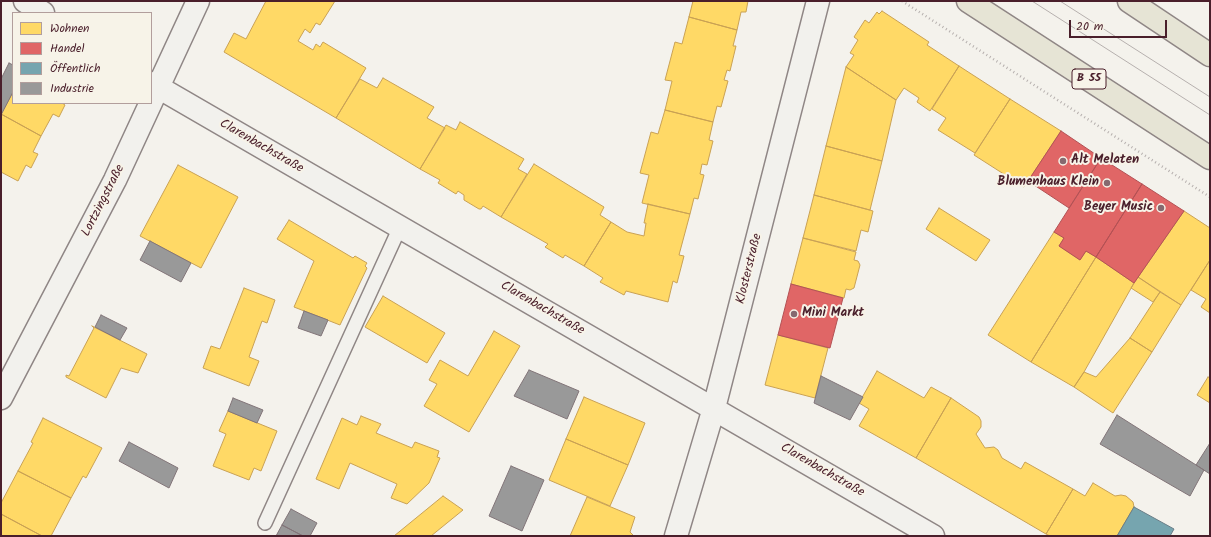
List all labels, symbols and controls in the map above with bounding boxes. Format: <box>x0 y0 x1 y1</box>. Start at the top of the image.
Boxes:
legend <box>12 12 152 104</box>
scale bar <box>1071 12 1169 38</box>
text: 20 m <box>1076 17 1103 36</box>
text: Wohnen <box>50 19 89 38</box>
text: Handel <box>50 39 84 58</box>
text: Öffentlich <box>50 59 100 78</box>
road number: B 55 <box>1072 69 1106 89</box>
text: Industrie <box>50 79 94 98</box>
street label: Clarenbachstraße <box>216 117 306 177</box>
place label: Alt Melaten <box>1071 153 1139 169</box>
marker: Alt Melaten <box>1058 156 1068 166</box>
street label: Lortzingstraße <box>79 162 129 240</box>
place label: Blumenhaus Klein <box>997 175 1099 191</box>
marker: Blumenhaus Klein <box>1102 178 1112 188</box>
place label: Beyer Music <box>1084 200 1153 216</box>
marker: Beyer Music <box>1156 203 1166 213</box>
street label: Klosterstraße <box>734 232 766 306</box>
street label: Clarenbachstraße <box>497 279 587 339</box>
place label: Mini Markt <box>802 306 864 322</box>
marker: Mini Markt <box>789 309 799 319</box>
street label: Clarenbachstraße <box>777 441 867 501</box>

